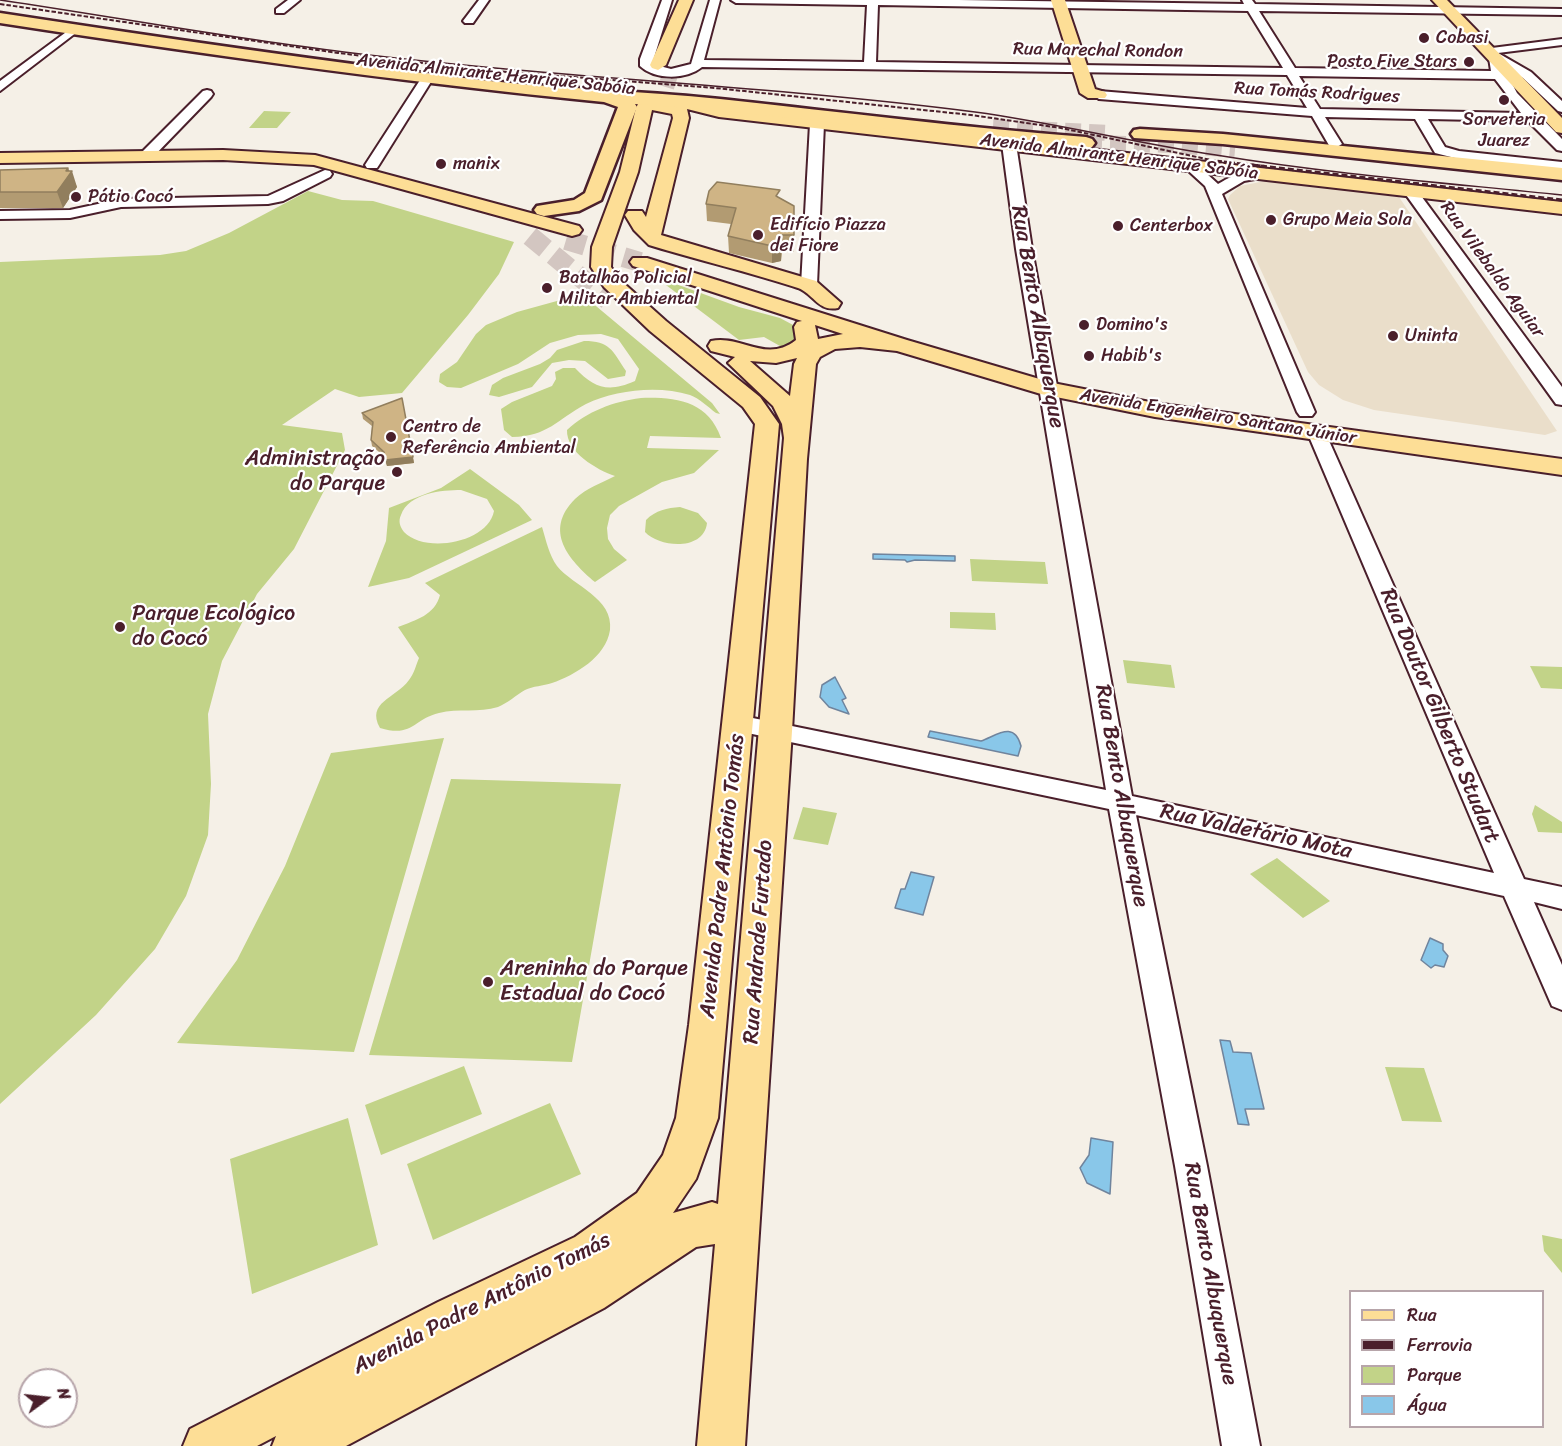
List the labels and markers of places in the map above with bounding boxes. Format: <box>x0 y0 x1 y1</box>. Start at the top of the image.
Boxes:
place label: Cobasi <box>1436 27 1489 49</box>
marker: Cobasi <box>1417 31 1431 45</box>
place label: Posto Five Stars <box>1327 51 1457 73</box>
marker: Posto Five Stars <box>1462 55 1476 69</box>
marker: Sorveteria Juarez <box>1497 93 1511 107</box>
place label: Sorveteria Juarez <box>1463 109 1545 152</box>
place label: manix <box>453 153 500 175</box>
marker: manix <box>434 157 448 171</box>
place label: Pátio Cocó <box>88 186 173 208</box>
marker: Pátio Cocó <box>69 190 83 204</box>
place label: Grupo Meia Sola <box>1283 209 1412 231</box>
marker: Grupo Meia Sola <box>1264 213 1278 227</box>
place label: Edifício Piazza dei Fiore <box>770 214 886 256</box>
place label: Centerbox <box>1130 215 1213 237</box>
marker: Centerbox <box>1111 219 1125 233</box>
marker: Edifício Piazza dei Fiore <box>751 228 765 242</box>
place label: Batalhão Policial Militar Ambiental <box>559 267 699 310</box>
marker: Batalhão Policial Militar Ambiental <box>540 281 554 295</box>
place label: Domino's <box>1096 314 1167 336</box>
marker: Domino's <box>1077 318 1091 332</box>
place label: Uninta <box>1405 325 1458 347</box>
marker: Uninta <box>1386 329 1400 343</box>
place label: Habib's <box>1101 345 1161 367</box>
marker: Habib's <box>1082 349 1096 363</box>
place label: Centro de Referência Ambiental <box>403 416 576 458</box>
marker: Centro de Referência Ambiental <box>384 430 398 444</box>
place label: Administração do Parque <box>245 446 385 498</box>
marker: Administração do Parque <box>390 465 404 479</box>
place label: Parque Ecológico do Cocó <box>132 601 295 652</box>
marker: Parque Ecológico do Cocó <box>113 620 127 634</box>
place label: Areninha do Parque Estadual do Cocó <box>500 956 688 1008</box>
marker: Areninha do Parque Estadual do Cocó <box>481 975 495 989</box>

